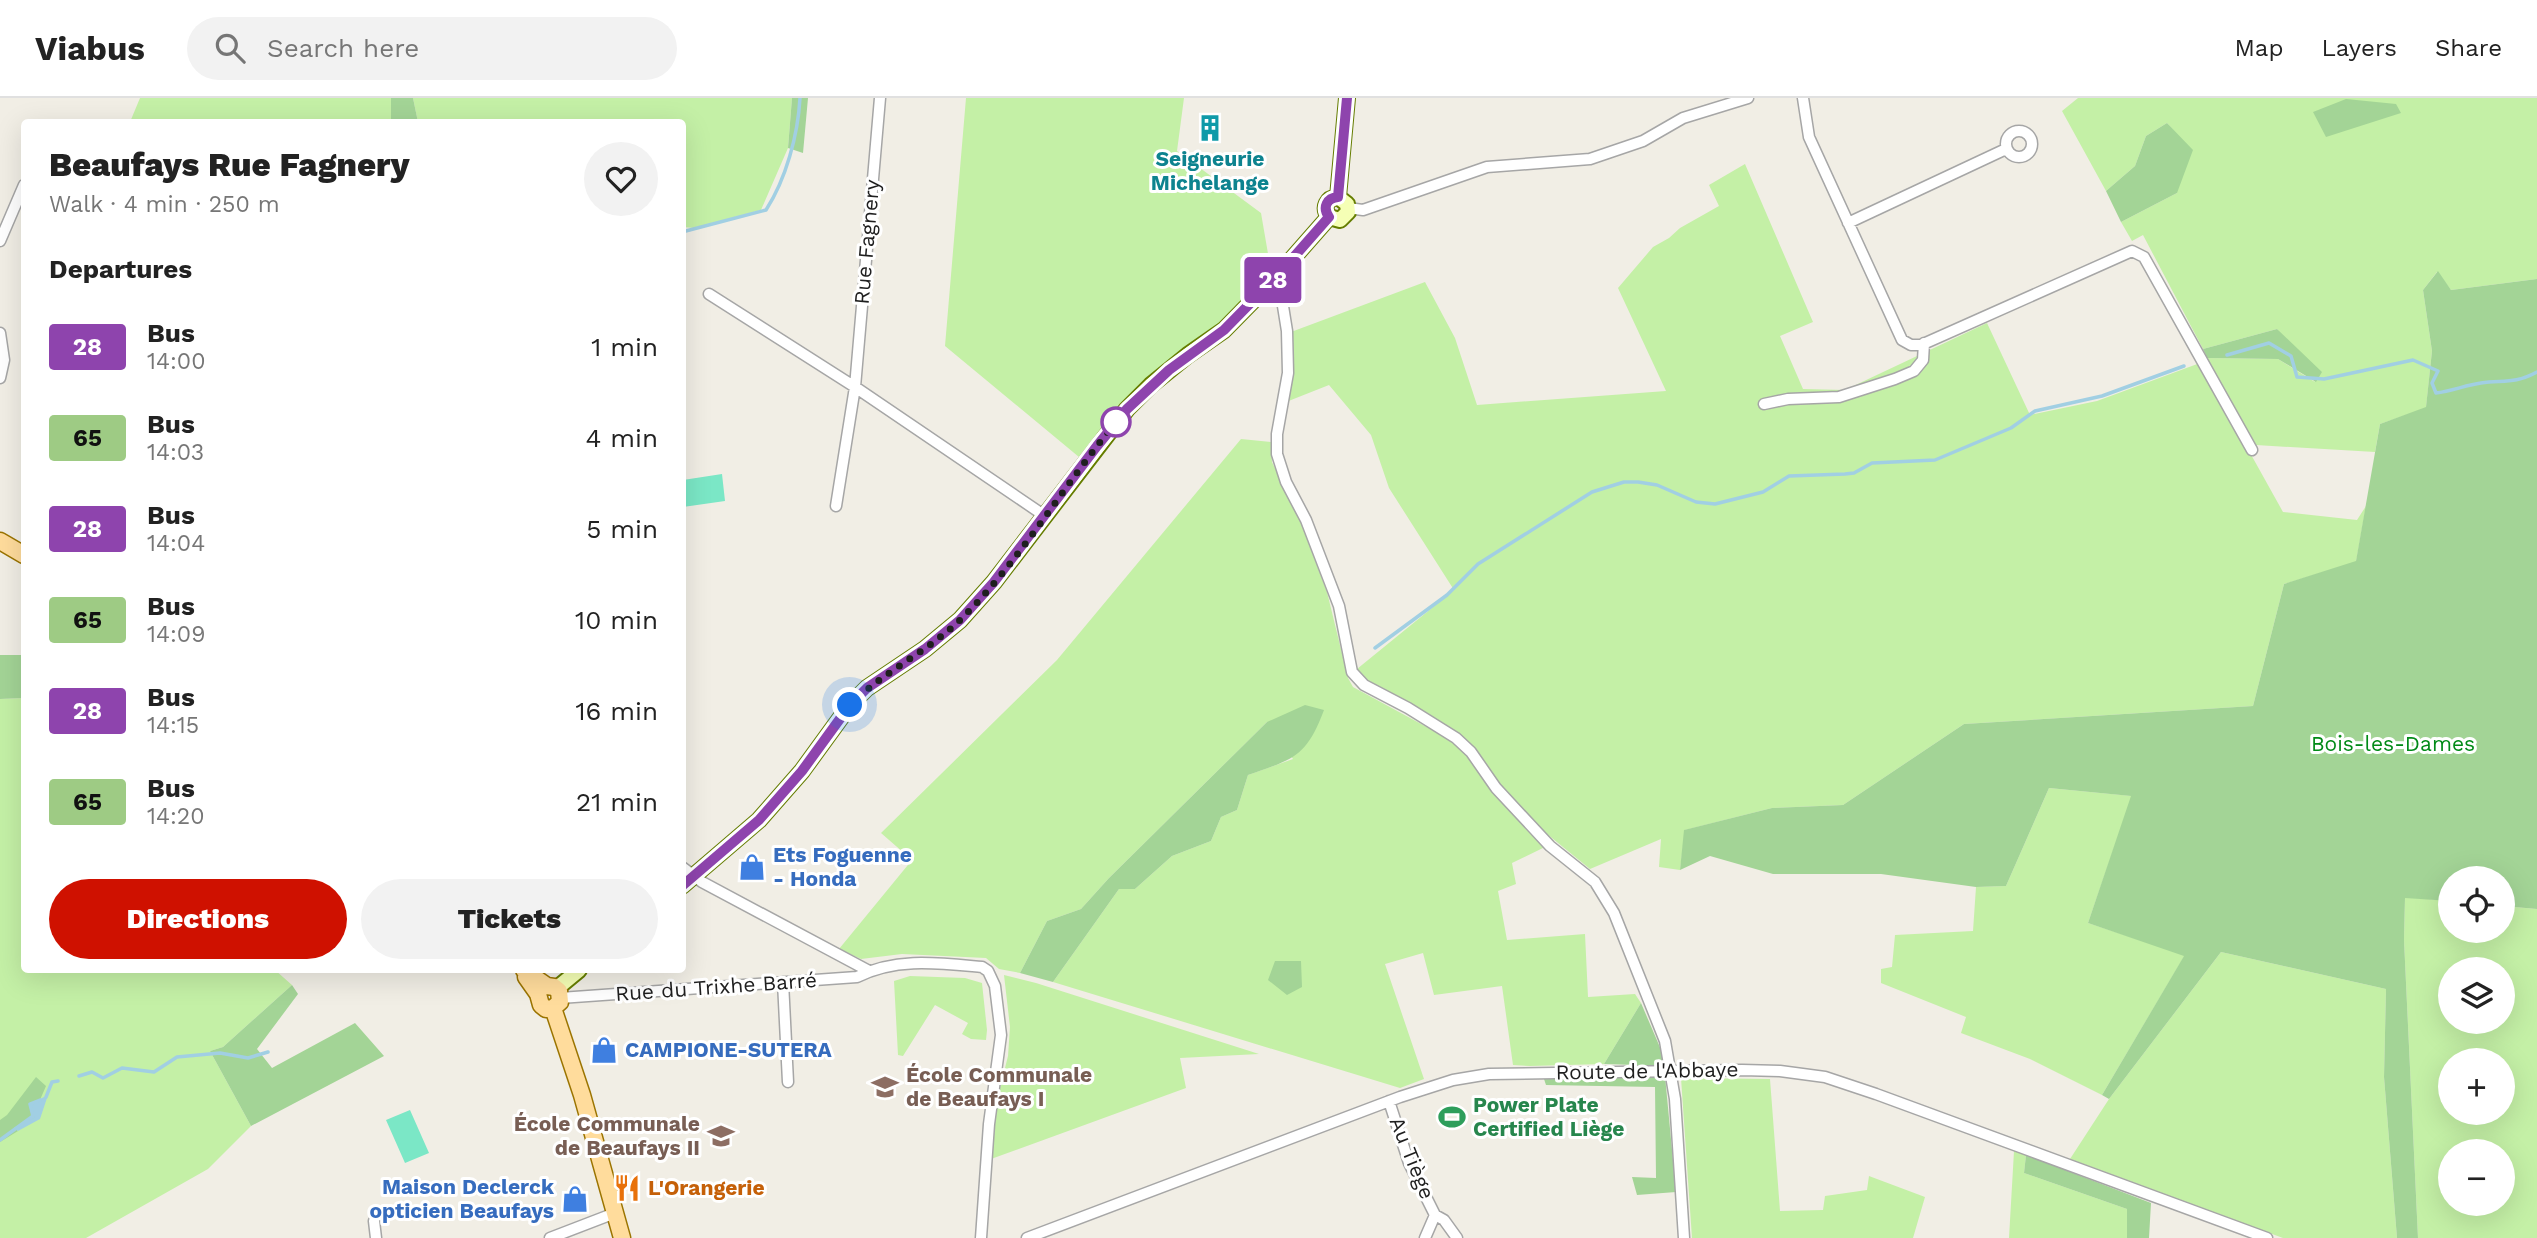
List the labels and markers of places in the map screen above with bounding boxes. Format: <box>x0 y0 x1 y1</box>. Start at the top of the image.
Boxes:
building icon: Seigneurie Michelange <box>1195 113 1225 143</box>
place label: Seigneurie Michelange <box>1151 146 1269 195</box>
unlabelled marker <box>1101 407 1131 437</box>
place label: Ets Foguenne - Honda <box>773 842 912 891</box>
shop icon: Ets Foguenne - Honda <box>737 852 767 882</box>
shop icon: CAMPIONE-SUTERA <box>589 1035 619 1065</box>
place label: CAMPIONE-SUTERA <box>625 1037 833 1062</box>
place label: École Communale de Beaufays I <box>906 1062 1092 1111</box>
school or university icon: École Communale de Beaufays I <box>870 1072 900 1102</box>
place label: Power Plate Certified Liège <box>1473 1092 1625 1141</box>
sports icon: Power Plate Certified Liège <box>1437 1102 1467 1132</box>
place label: École Communale de Beaufays II <box>514 1111 700 1160</box>
school or university icon: École Communale de Beaufays II <box>706 1121 736 1151</box>
restaurant icon: L'Orangerie <box>612 1173 642 1203</box>
place label: Maison Declerck opticien Beaufays <box>369 1174 555 1223</box>
place label: L'Orangerie <box>648 1175 765 1200</box>
shop icon: Maison Declerck opticien Beaufays <box>560 1184 590 1214</box>

